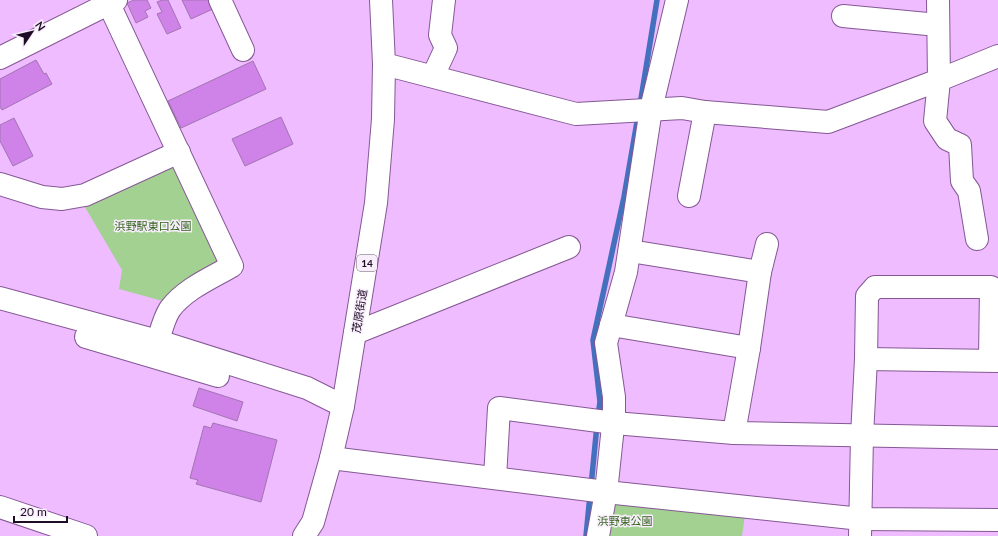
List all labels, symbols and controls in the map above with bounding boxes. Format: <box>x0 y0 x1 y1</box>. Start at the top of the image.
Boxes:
north arrow <box>12 12 52 52</box>
text: N <box>33 19 48 33</box>
park label: 浜野駅東口公園 <box>115 219 192 232</box>
road number: 14 <box>357 255 377 271</box>
street label: 茂原街道 <box>349 288 369 334</box>
scale bar <box>14 498 67 524</box>
text: 20 m <box>20 504 47 519</box>
park label: 浜野東公園 <box>598 514 653 527</box>

